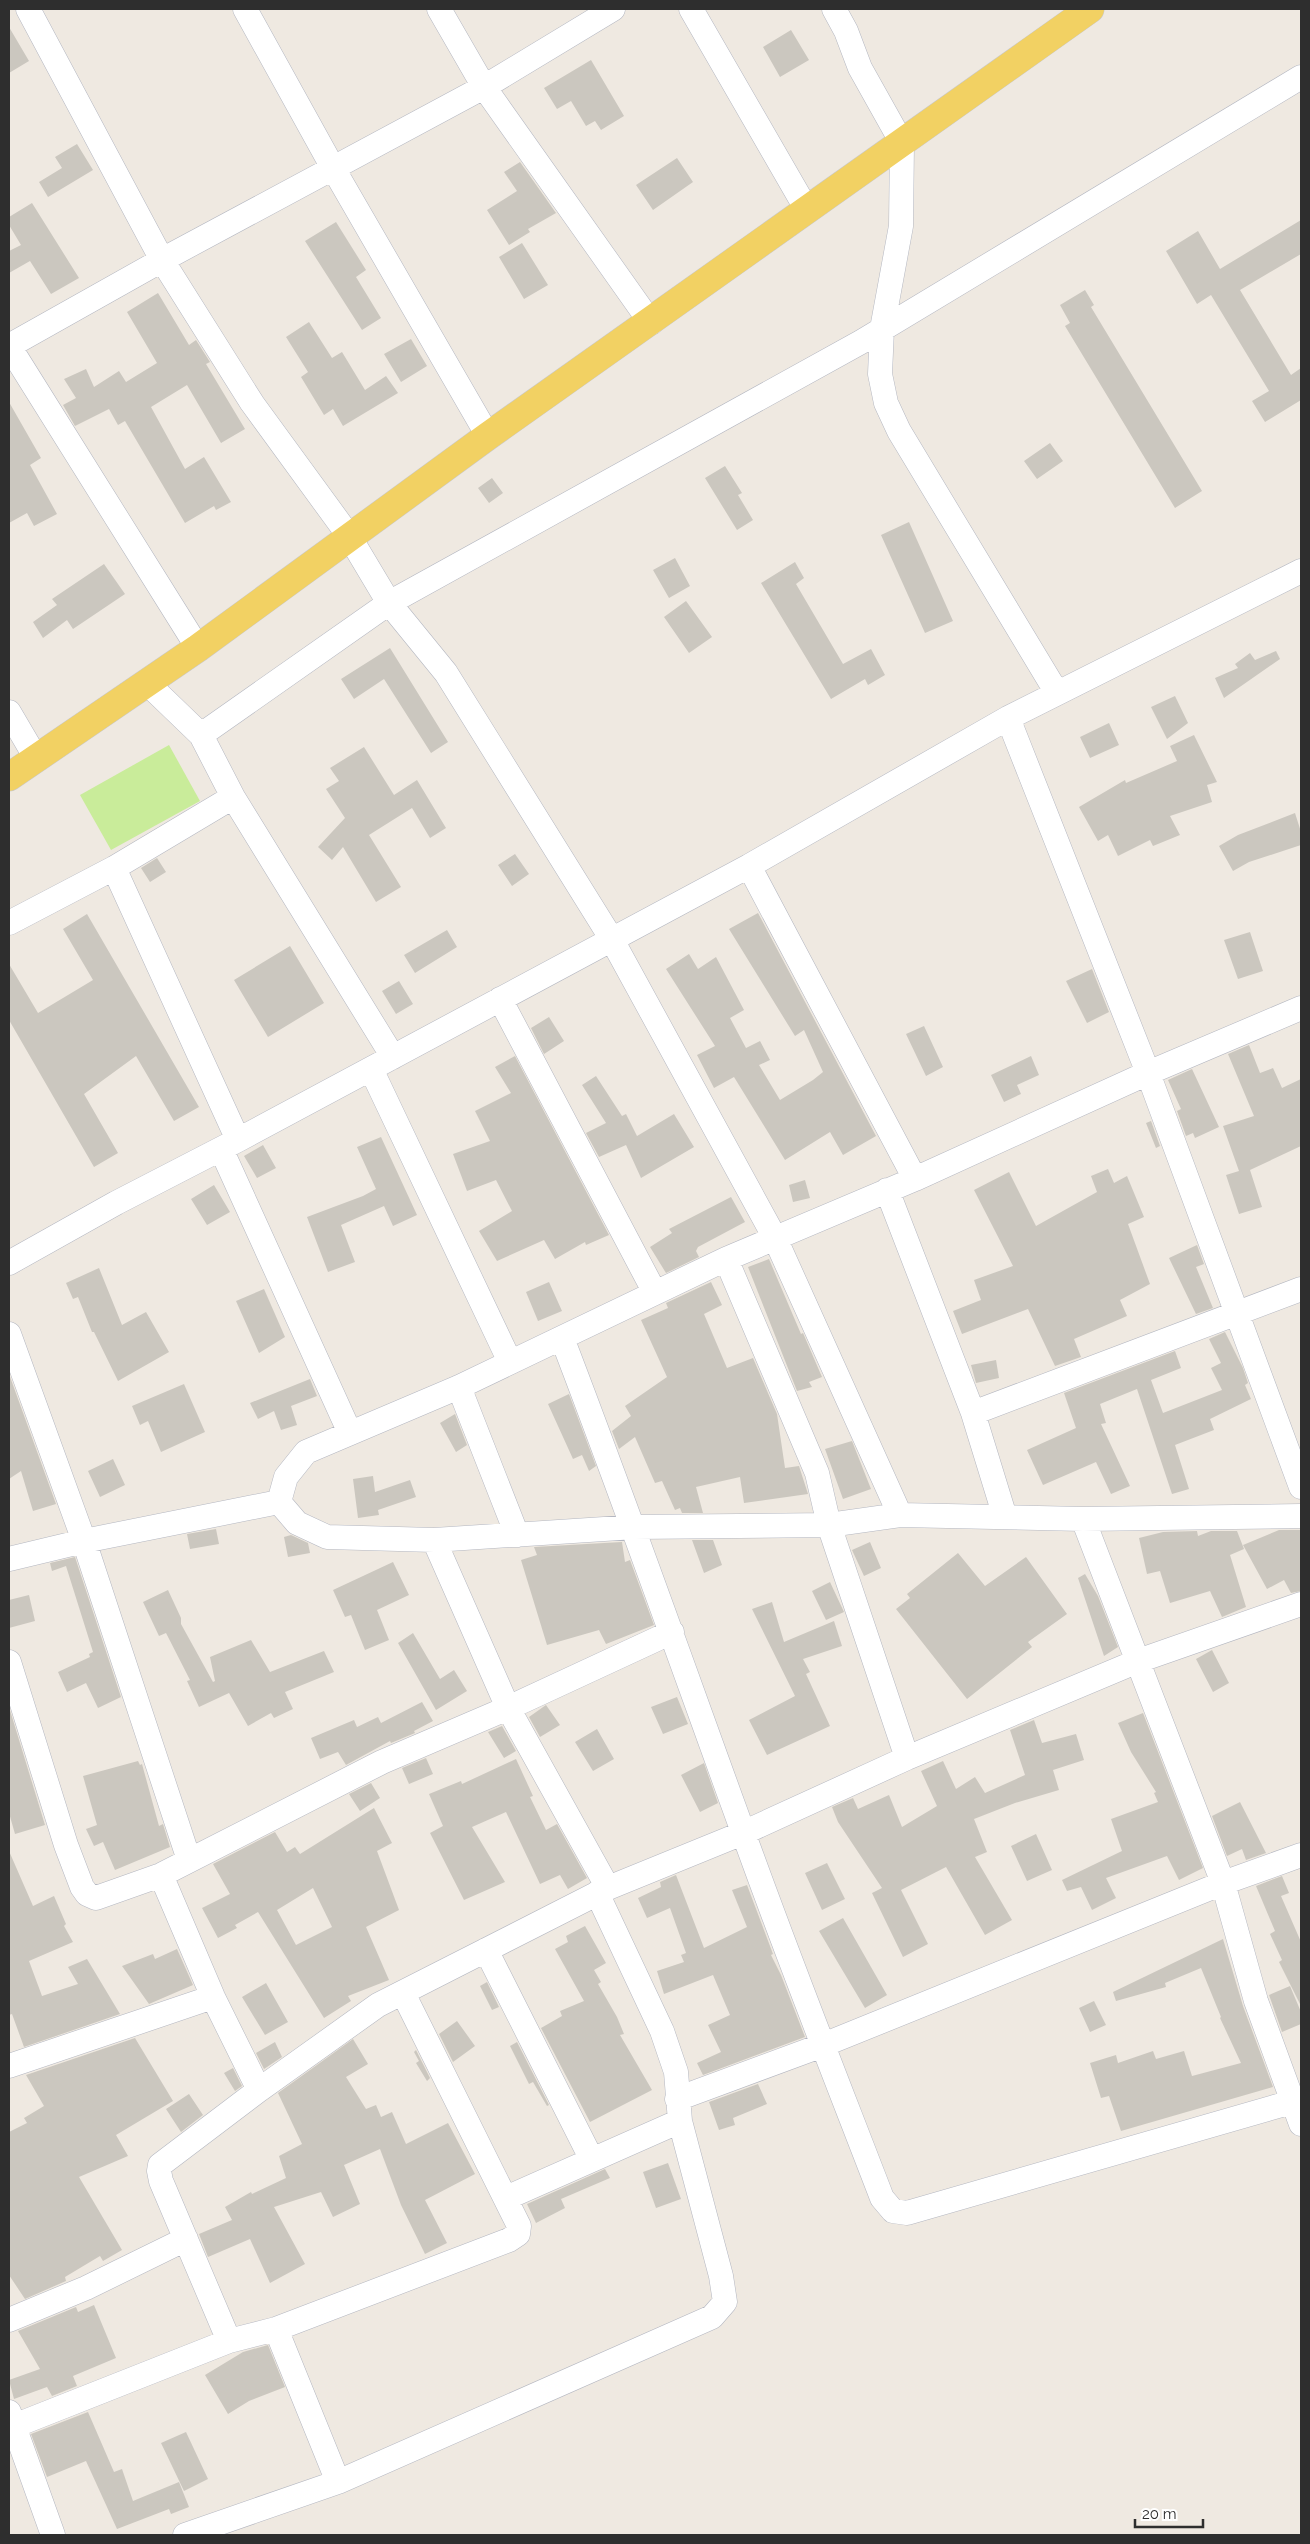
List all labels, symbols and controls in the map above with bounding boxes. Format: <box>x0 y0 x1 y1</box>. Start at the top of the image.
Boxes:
scale bar <box>1135 2496 1202 2528</box>
text: 20 m <box>1142 2505 1177 2523</box>

